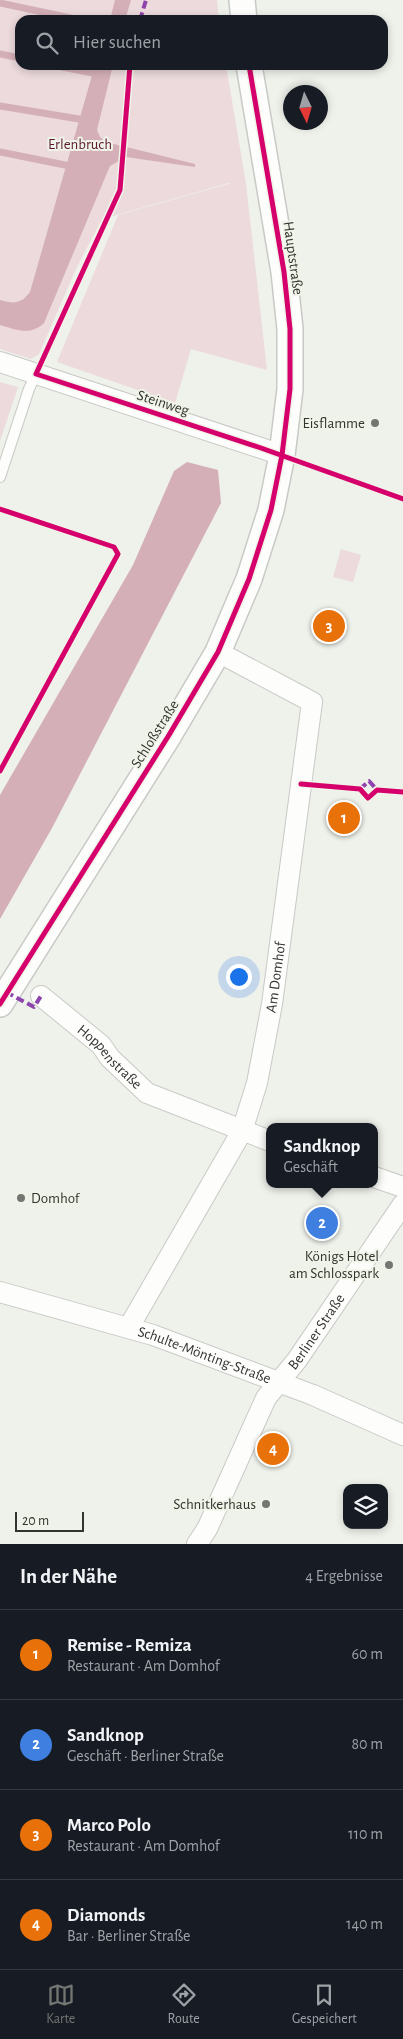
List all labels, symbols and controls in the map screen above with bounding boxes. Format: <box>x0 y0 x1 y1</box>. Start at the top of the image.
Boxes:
search box <box>15 15 388 70</box>
icon: search <box>33 29 61 57</box>
text: Hier suchen <box>73 33 161 52</box>
north arrow <box>283 85 328 130</box>
park label: Erlenbruch <box>48 137 112 152</box>
street label: Hauptstraße <box>280 220 306 296</box>
street label: Steinweg <box>135 388 191 419</box>
place label: Eisflamme <box>303 416 365 431</box>
marker: Eisflamme <box>369 417 381 429</box>
pin: 3 <box>313 607 345 645</box>
street label: Schloßstraße <box>128 697 182 771</box>
pin: 1 <box>328 799 360 837</box>
street label: Am Domhof <box>263 939 288 1014</box>
your location <box>226 964 252 990</box>
street label: Hoppenstraße <box>75 1022 145 1092</box>
popup <box>266 1123 378 1188</box>
text: Sandknop <box>284 1137 360 1156</box>
text: Geschäft <box>284 1159 338 1175</box>
place label: Domhof <box>31 1191 81 1206</box>
marker: Domhof <box>15 1192 27 1204</box>
pin: 2 <box>306 1204 338 1242</box>
place label: Königs Hotel am Schlosspark <box>289 1249 379 1281</box>
marker: Königs Hotel am Schlosspark <box>383 1259 395 1271</box>
street label: Berliner Straße <box>285 1291 347 1372</box>
street label: Schulte-Mönting-Straße <box>136 1324 273 1386</box>
pin: 4 <box>257 1430 289 1468</box>
map controls <box>343 1484 388 1529</box>
button: layers <box>343 1484 388 1529</box>
place label: Schnitkerhaus <box>173 1497 256 1512</box>
marker: Schnitkerhaus <box>260 1498 272 1510</box>
scale bar <box>15 1509 84 1532</box>
text: 20 m <box>22 1514 49 1528</box>
text: In der Nähe <box>20 1566 117 1587</box>
text: 4 Ergebnisse <box>305 1568 383 1584</box>
text: Remise - Remiza <box>67 1636 192 1655</box>
text: 1 <box>33 1646 39 1662</box>
text: 60 m <box>352 1646 383 1662</box>
text: Restaurant · Am Domhof <box>67 1658 220 1674</box>
text: Sandknop <box>67 1726 144 1745</box>
text: 2 <box>32 1736 40 1752</box>
text: 80 m <box>352 1736 383 1752</box>
text: Geschäft · Berliner Straße <box>67 1748 224 1764</box>
text: Marco Polo <box>67 1816 151 1835</box>
text: 3 <box>33 1826 39 1842</box>
text: 110 m <box>348 1826 383 1842</box>
text: Restaurant · Am Domhof <box>67 1838 220 1854</box>
text: Diamonds <box>67 1906 145 1925</box>
text: 4 <box>32 1916 40 1932</box>
text: 140 m <box>346 1916 383 1932</box>
text: Bar · Berliner Straße <box>67 1928 191 1944</box>
tab: Karte <box>46 1981 75 2028</box>
tab: Route <box>168 1981 200 2028</box>
tab: Gespeichert <box>292 1981 357 2028</box>

